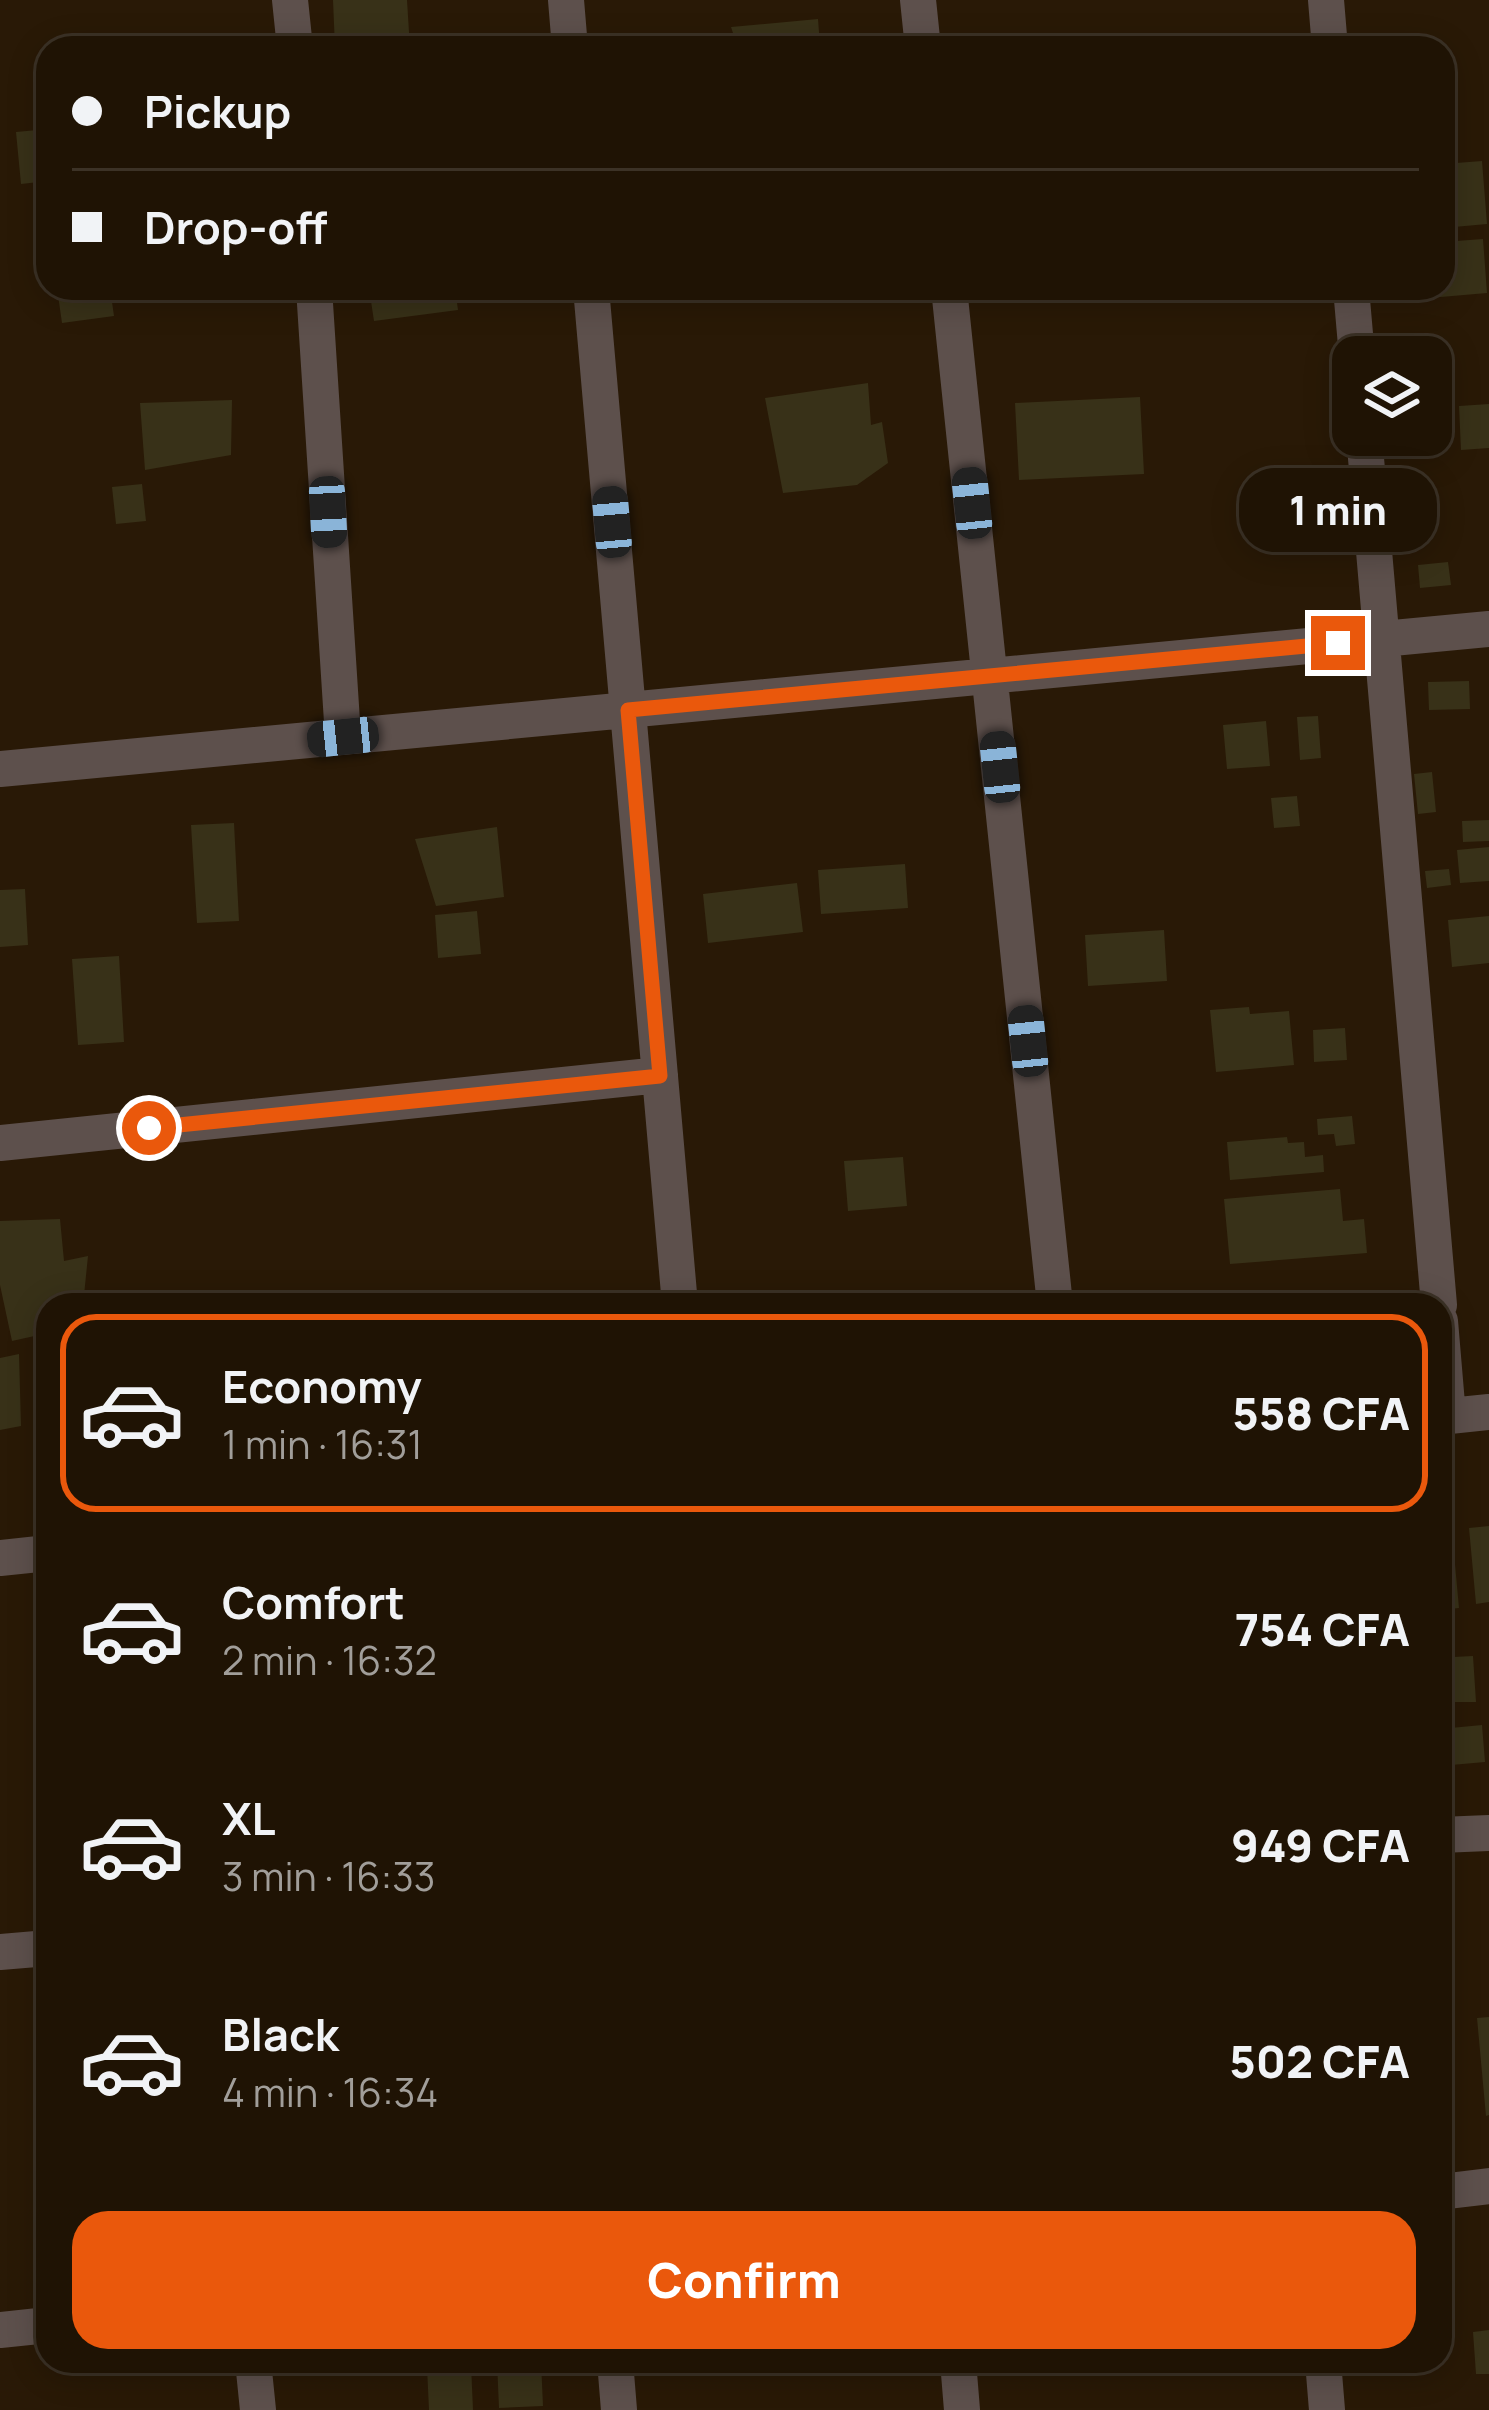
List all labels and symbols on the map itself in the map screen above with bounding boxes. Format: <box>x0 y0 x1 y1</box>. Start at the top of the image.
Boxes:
car <box>950 465 994 541</box>
callout: 1 min <box>1239 469 1437 553</box>
car <box>308 475 348 549</box>
car <box>591 485 633 559</box>
route end <box>1311 616 1365 670</box>
car <box>305 715 381 759</box>
car <box>978 729 1022 805</box>
car <box>1006 1003 1050 1079</box>
route start <box>122 1101 176 1155</box>

